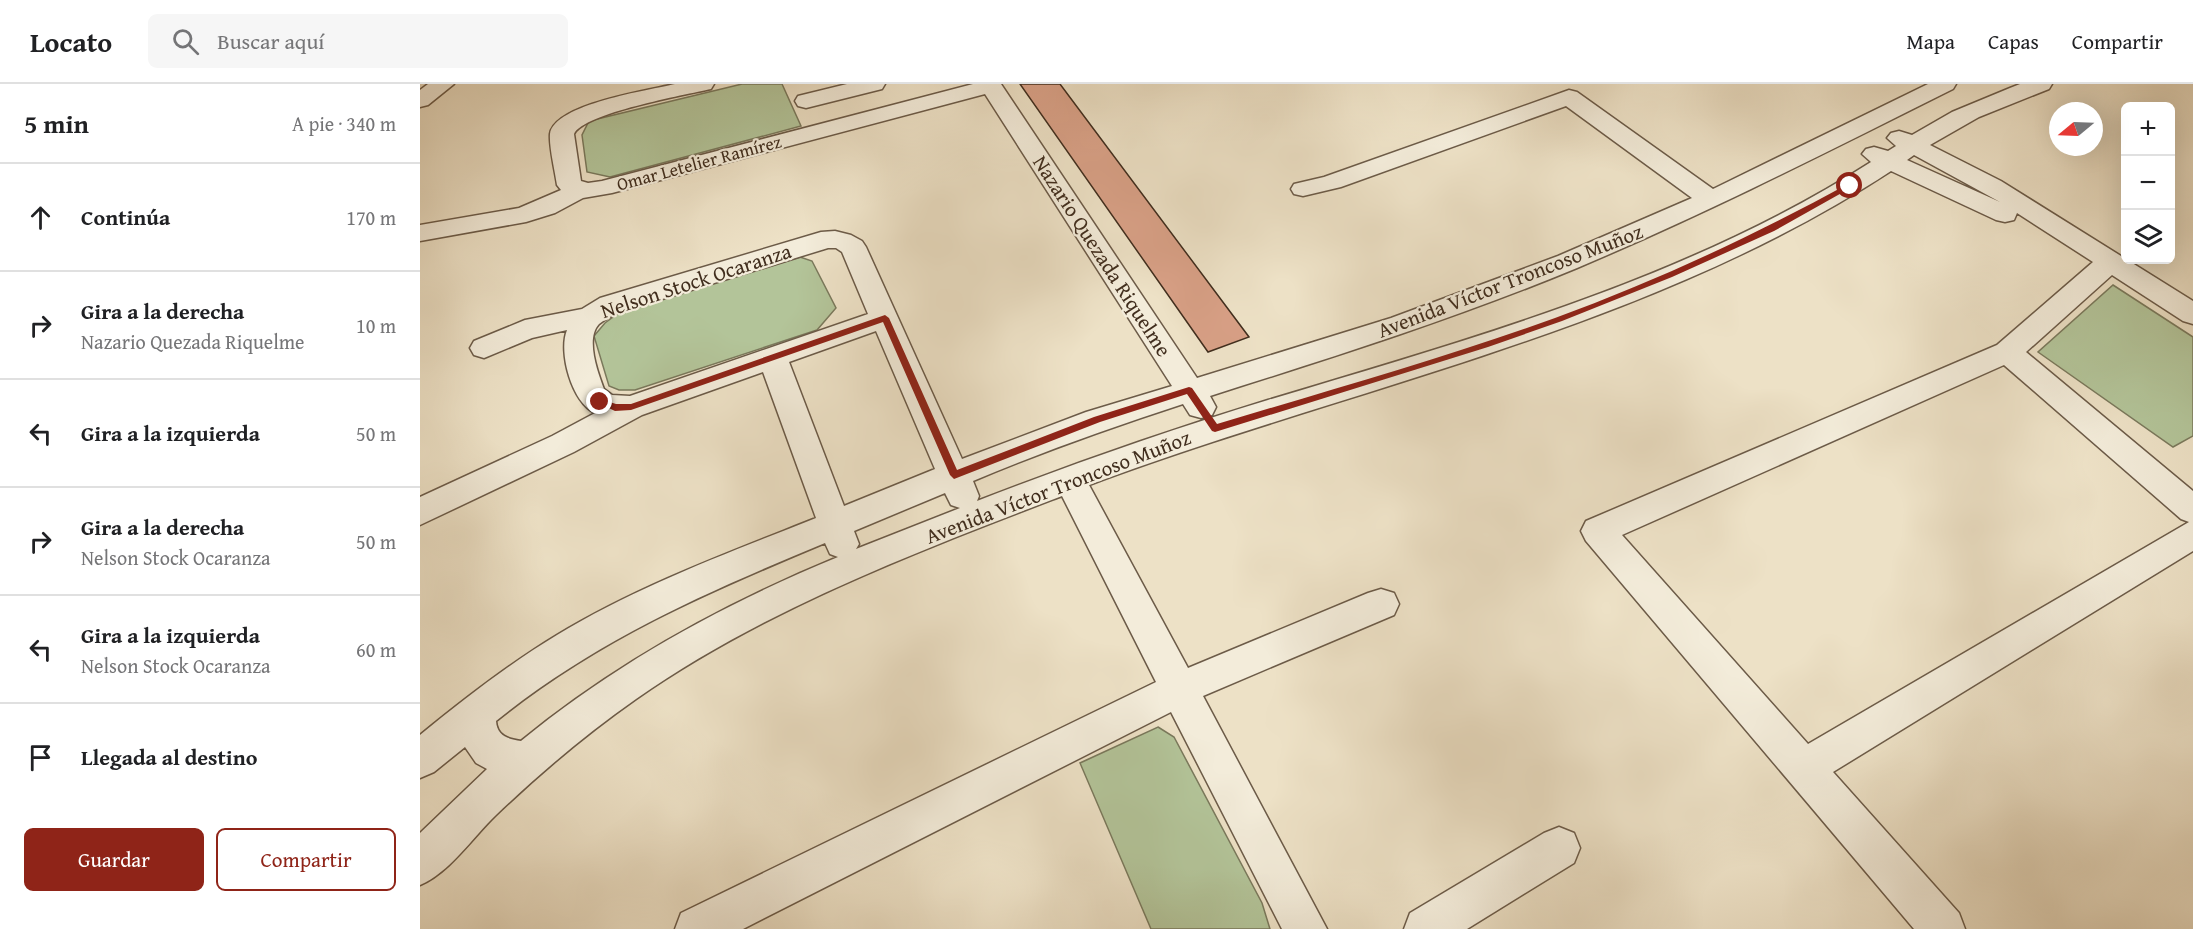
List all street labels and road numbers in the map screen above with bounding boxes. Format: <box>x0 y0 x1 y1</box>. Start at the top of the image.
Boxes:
street label: Omar Letelier Ramírez <box>613 128 784 198</box>
street label: Nazario Quezada Riquelme <box>1026 149 1179 363</box>
street label: Avenida Víctor Troncoso Muñoz <box>1373 216 1647 346</box>
street label: Nelson Stock Ocaranza <box>596 235 795 326</box>
street label: Avenida Víctor Troncoso Muñoz <box>921 422 1195 552</box>

